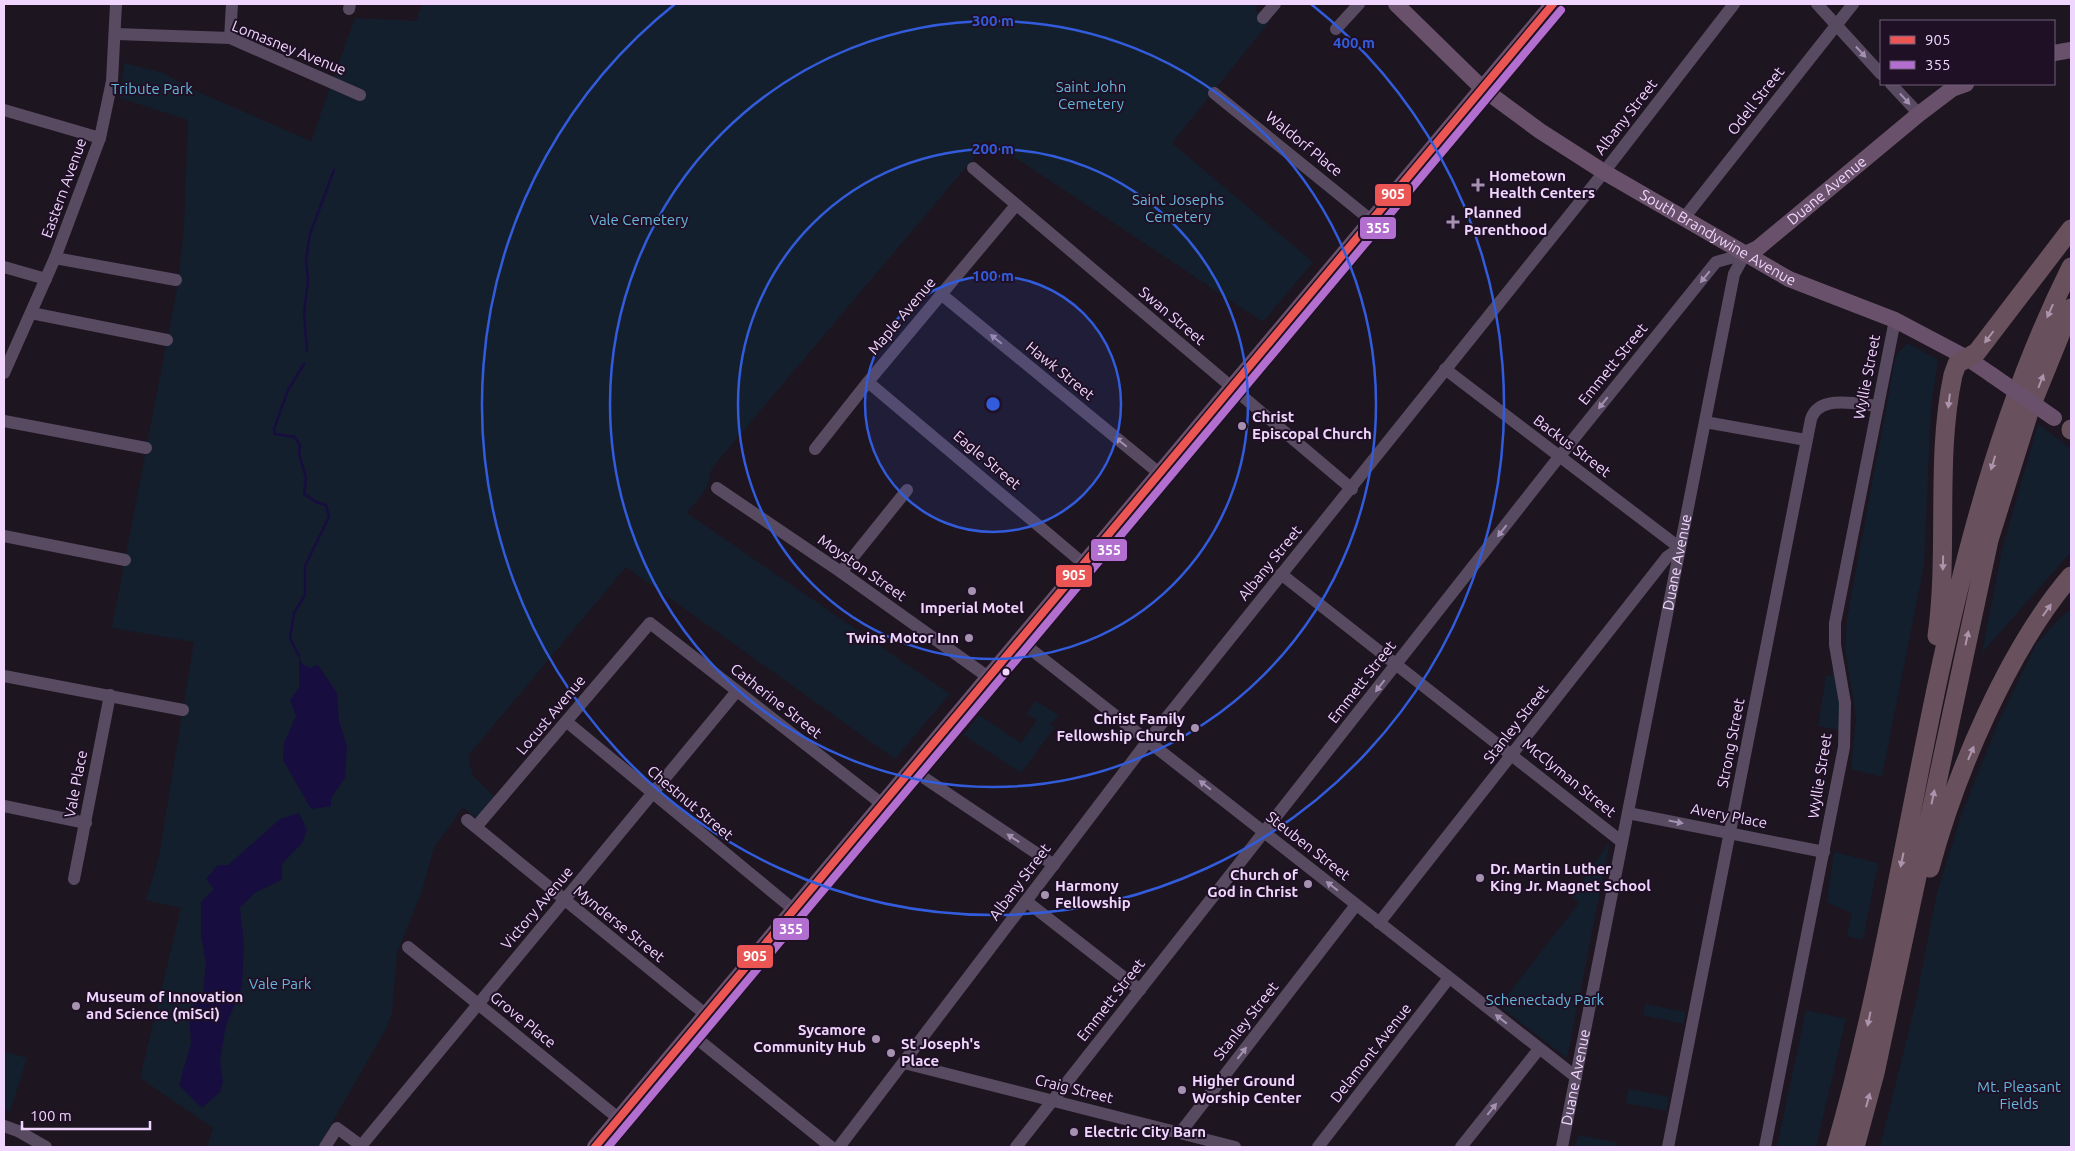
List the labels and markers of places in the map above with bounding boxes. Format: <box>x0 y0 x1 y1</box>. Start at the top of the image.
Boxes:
place label: Hometown Health Centers <box>1489 167 1595 201</box>
marker: Hometown Health Centers <box>1471 178 1485 192</box>
place label: Planned Parenthood <box>1464 204 1547 238</box>
marker: Planned Parenthood <box>1446 215 1460 229</box>
centre of rings <box>984 395 1002 413</box>
place label: Christ Episcopal Church <box>1252 408 1372 442</box>
marker: Christ Episcopal Church <box>1236 420 1248 432</box>
marker: Imperial Motel <box>966 585 978 597</box>
place label: Imperial Motel <box>920 599 1024 616</box>
place label: Twins Motor Inn <box>846 629 959 646</box>
marker: Twins Motor Inn <box>963 632 975 644</box>
unlabelled marker <box>1001 667 1011 677</box>
place label: Christ Family Fellowship Church <box>1056 710 1185 744</box>
marker: Christ Family Fellowship Church <box>1189 722 1201 734</box>
place label: Dr. Martin Luther King Jr. Magnet School <box>1490 860 1651 894</box>
place label: Church of God in Christ <box>1207 866 1299 900</box>
marker: Dr. Martin Luther King Jr. Magnet School <box>1474 872 1486 884</box>
place label: Harmony Fellowship <box>1055 877 1131 911</box>
marker: Church of God in Christ <box>1302 878 1314 890</box>
marker: Harmony Fellowship <box>1039 889 1051 901</box>
place label: Museum of Innovation and Science (miSci) <box>86 988 243 1022</box>
marker: Museum of Innovation and Science (miSci) <box>70 1000 82 1012</box>
place label: Sycamore Community Hub <box>753 1021 866 1055</box>
marker: Sycamore Community Hub <box>870 1033 882 1045</box>
place label: St Joseph's Place <box>901 1035 980 1069</box>
marker: St Joseph's Place <box>885 1047 897 1059</box>
place label: Higher Ground Worship Center <box>1192 1072 1302 1106</box>
marker: Higher Ground Worship Center <box>1176 1084 1188 1096</box>
place label: Electric City Barn <box>1084 1123 1206 1140</box>
marker: Electric City Barn <box>1068 1126 1080 1138</box>

